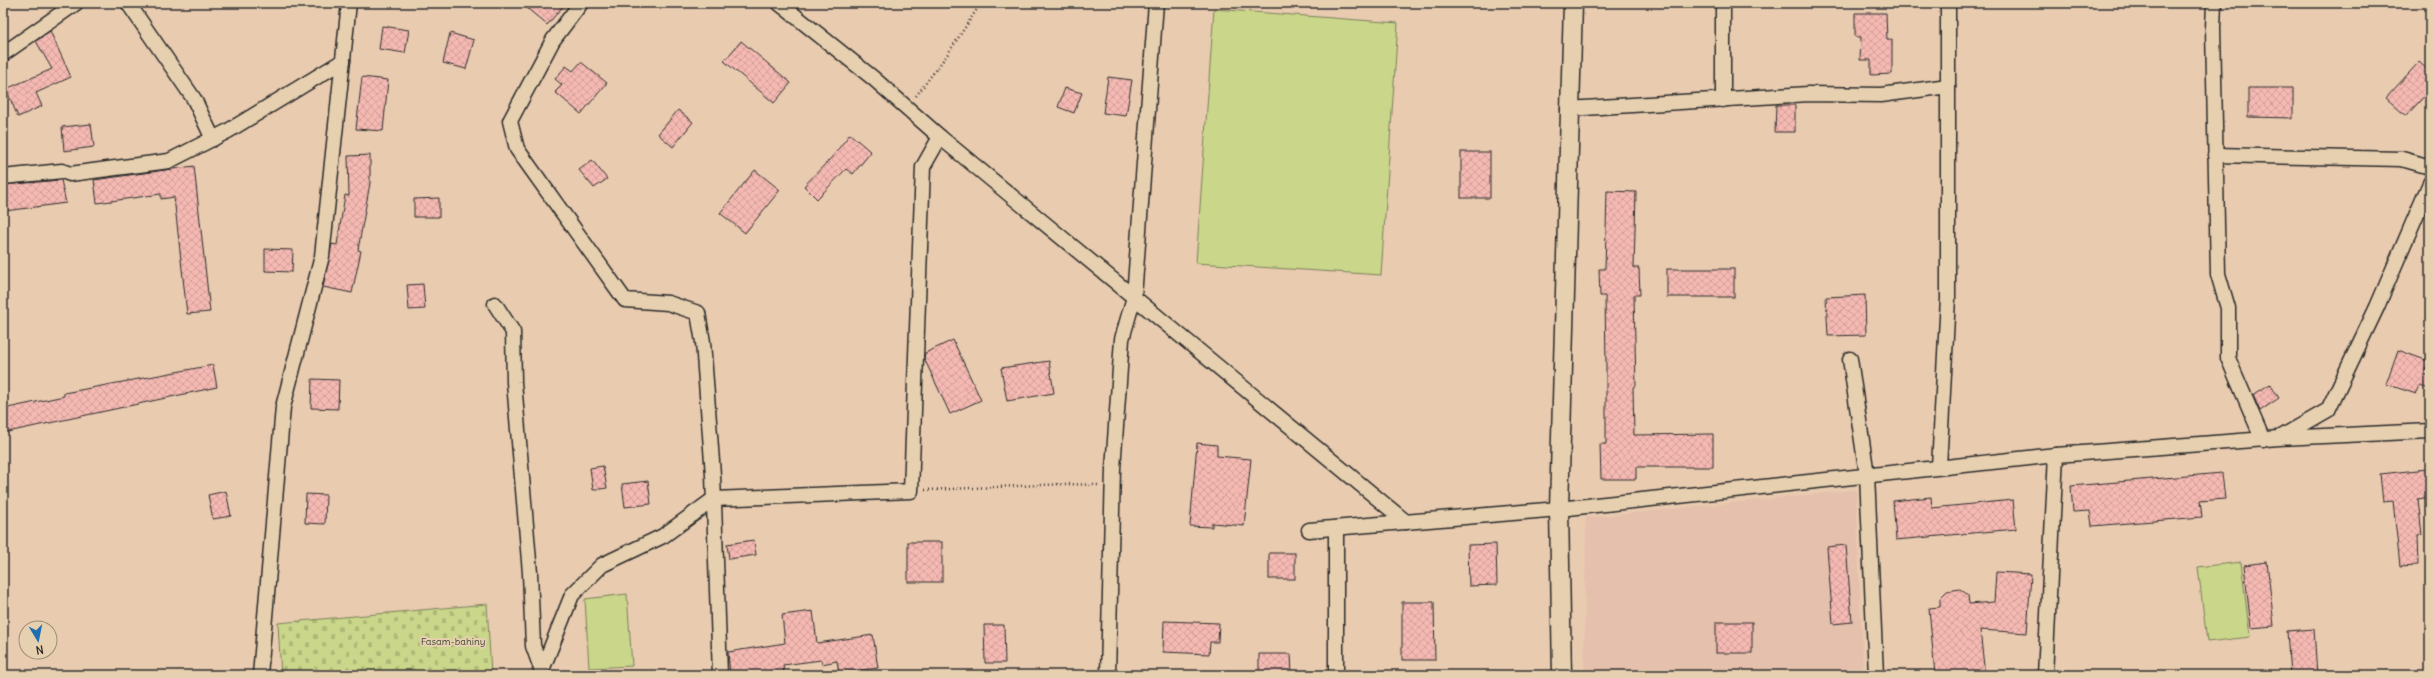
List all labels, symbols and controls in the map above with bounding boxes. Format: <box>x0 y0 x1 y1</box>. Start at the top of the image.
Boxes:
north arrow <box>18 620 58 660</box>
park label: Fasam-bahiny <box>421 635 485 648</box>
text: N <box>35 642 45 657</box>

